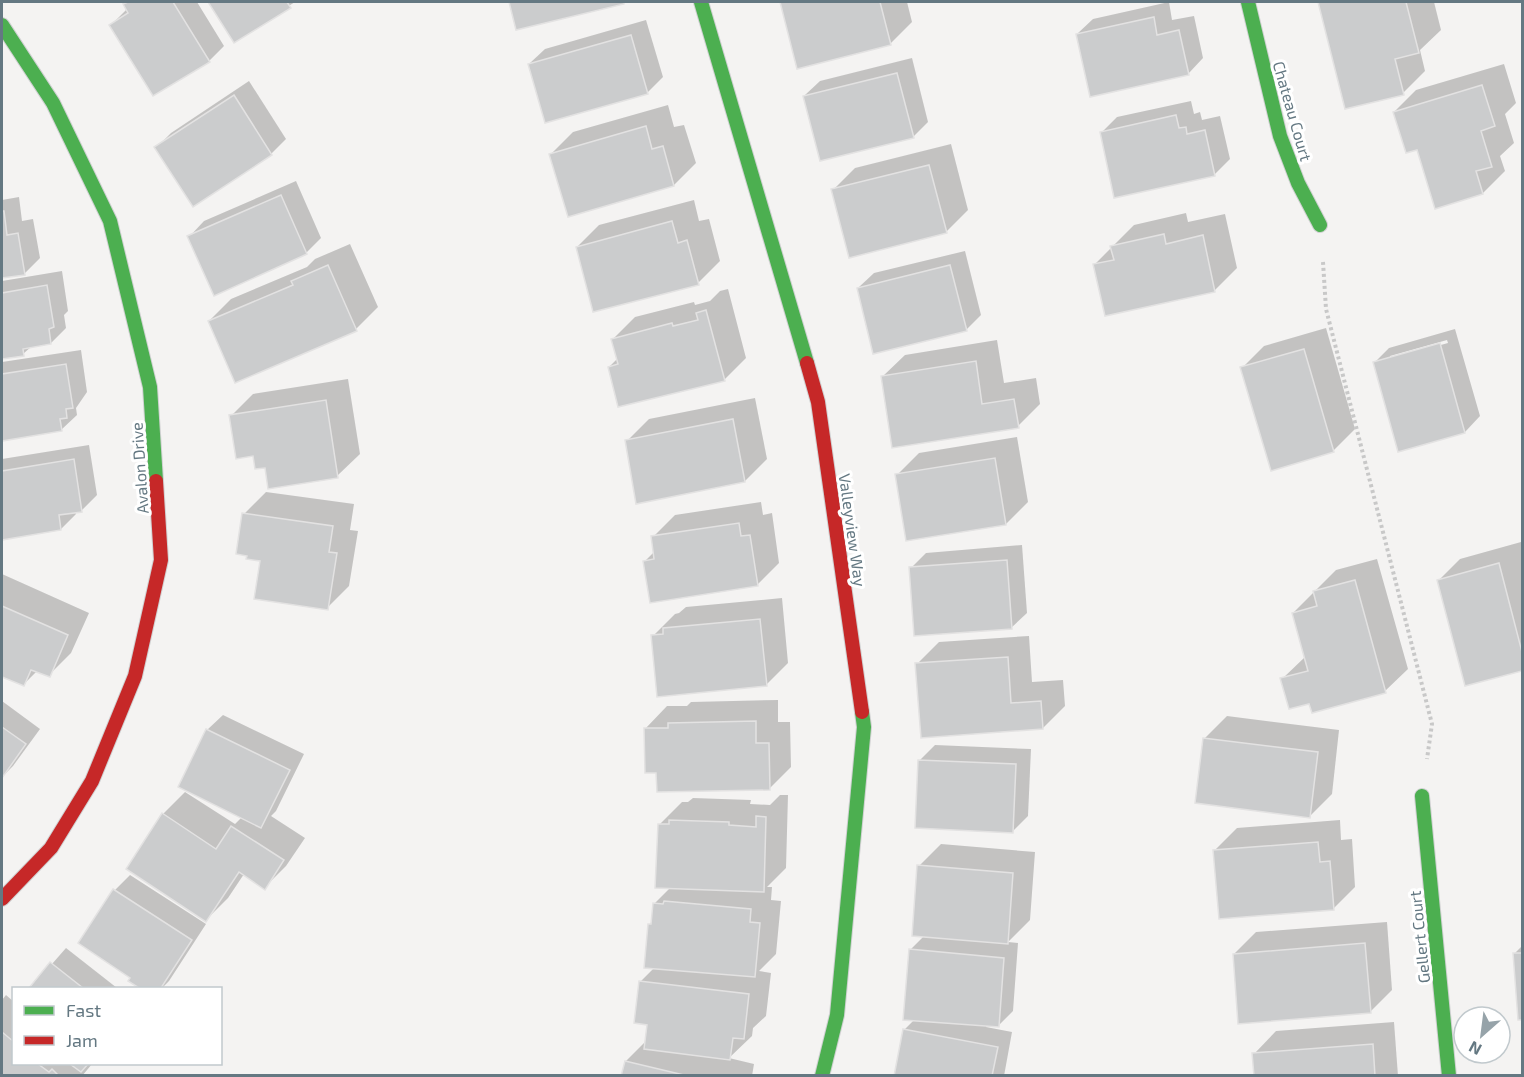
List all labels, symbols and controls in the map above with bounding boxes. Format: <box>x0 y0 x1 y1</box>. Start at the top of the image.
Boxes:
street label: Chateau Court <box>1270 59 1316 163</box>
street label: Avalon Drive <box>126 422 152 514</box>
street label: Valleyview Way <box>836 472 870 588</box>
street label: Gellert Court <box>1405 890 1433 984</box>
legend <box>12 987 222 1065</box>
text: Fast <box>66 999 101 1021</box>
north arrow <box>1452 1005 1512 1065</box>
text: Jam <box>66 1029 98 1051</box>
text: N <box>1465 1038 1484 1060</box>

